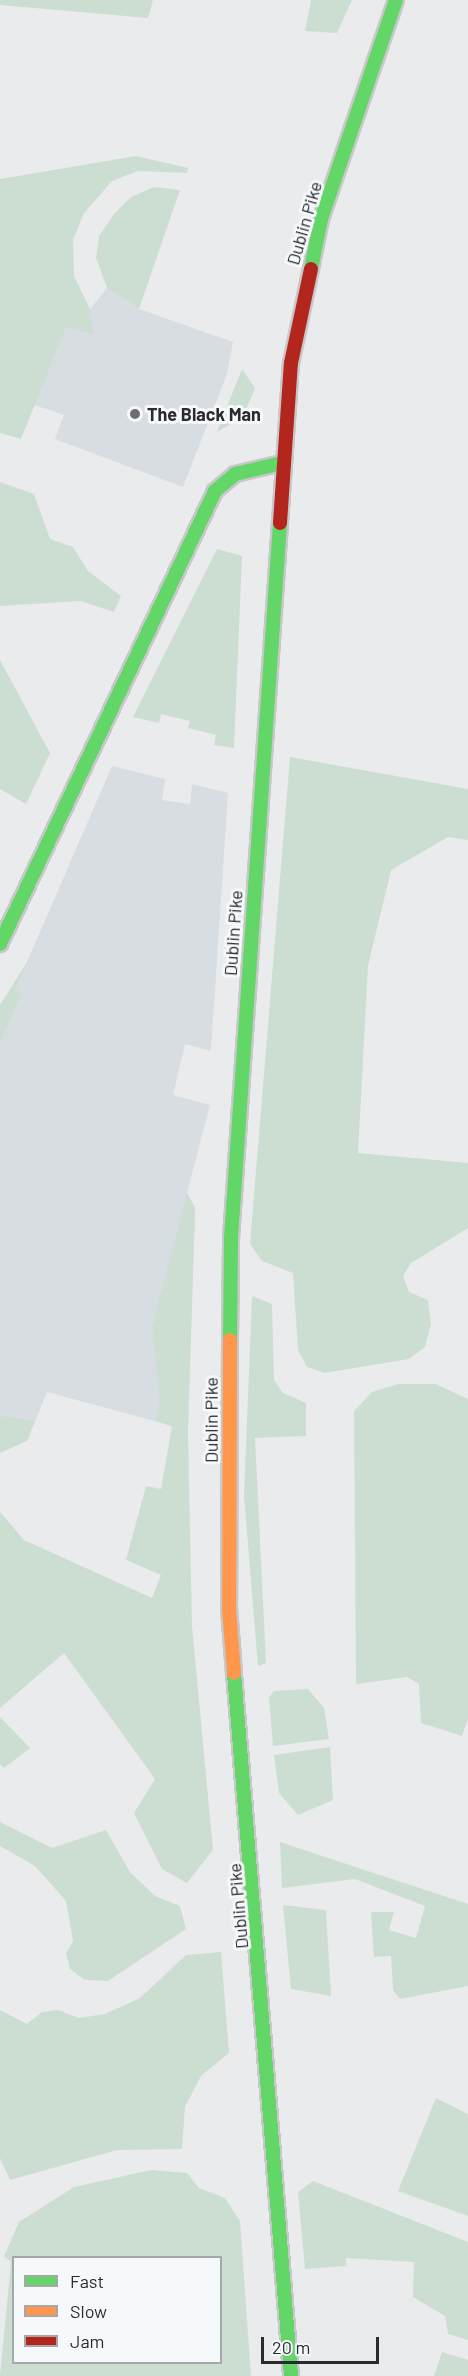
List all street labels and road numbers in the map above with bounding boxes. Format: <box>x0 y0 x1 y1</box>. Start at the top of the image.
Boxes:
street label: Dublin Pike <box>282 179 326 267</box>
street label: Dublin Pike <box>219 889 247 977</box>
street label: Dublin Pike <box>200 1377 222 1463</box>
street label: Dublin Pike <box>223 1862 253 1950</box>

